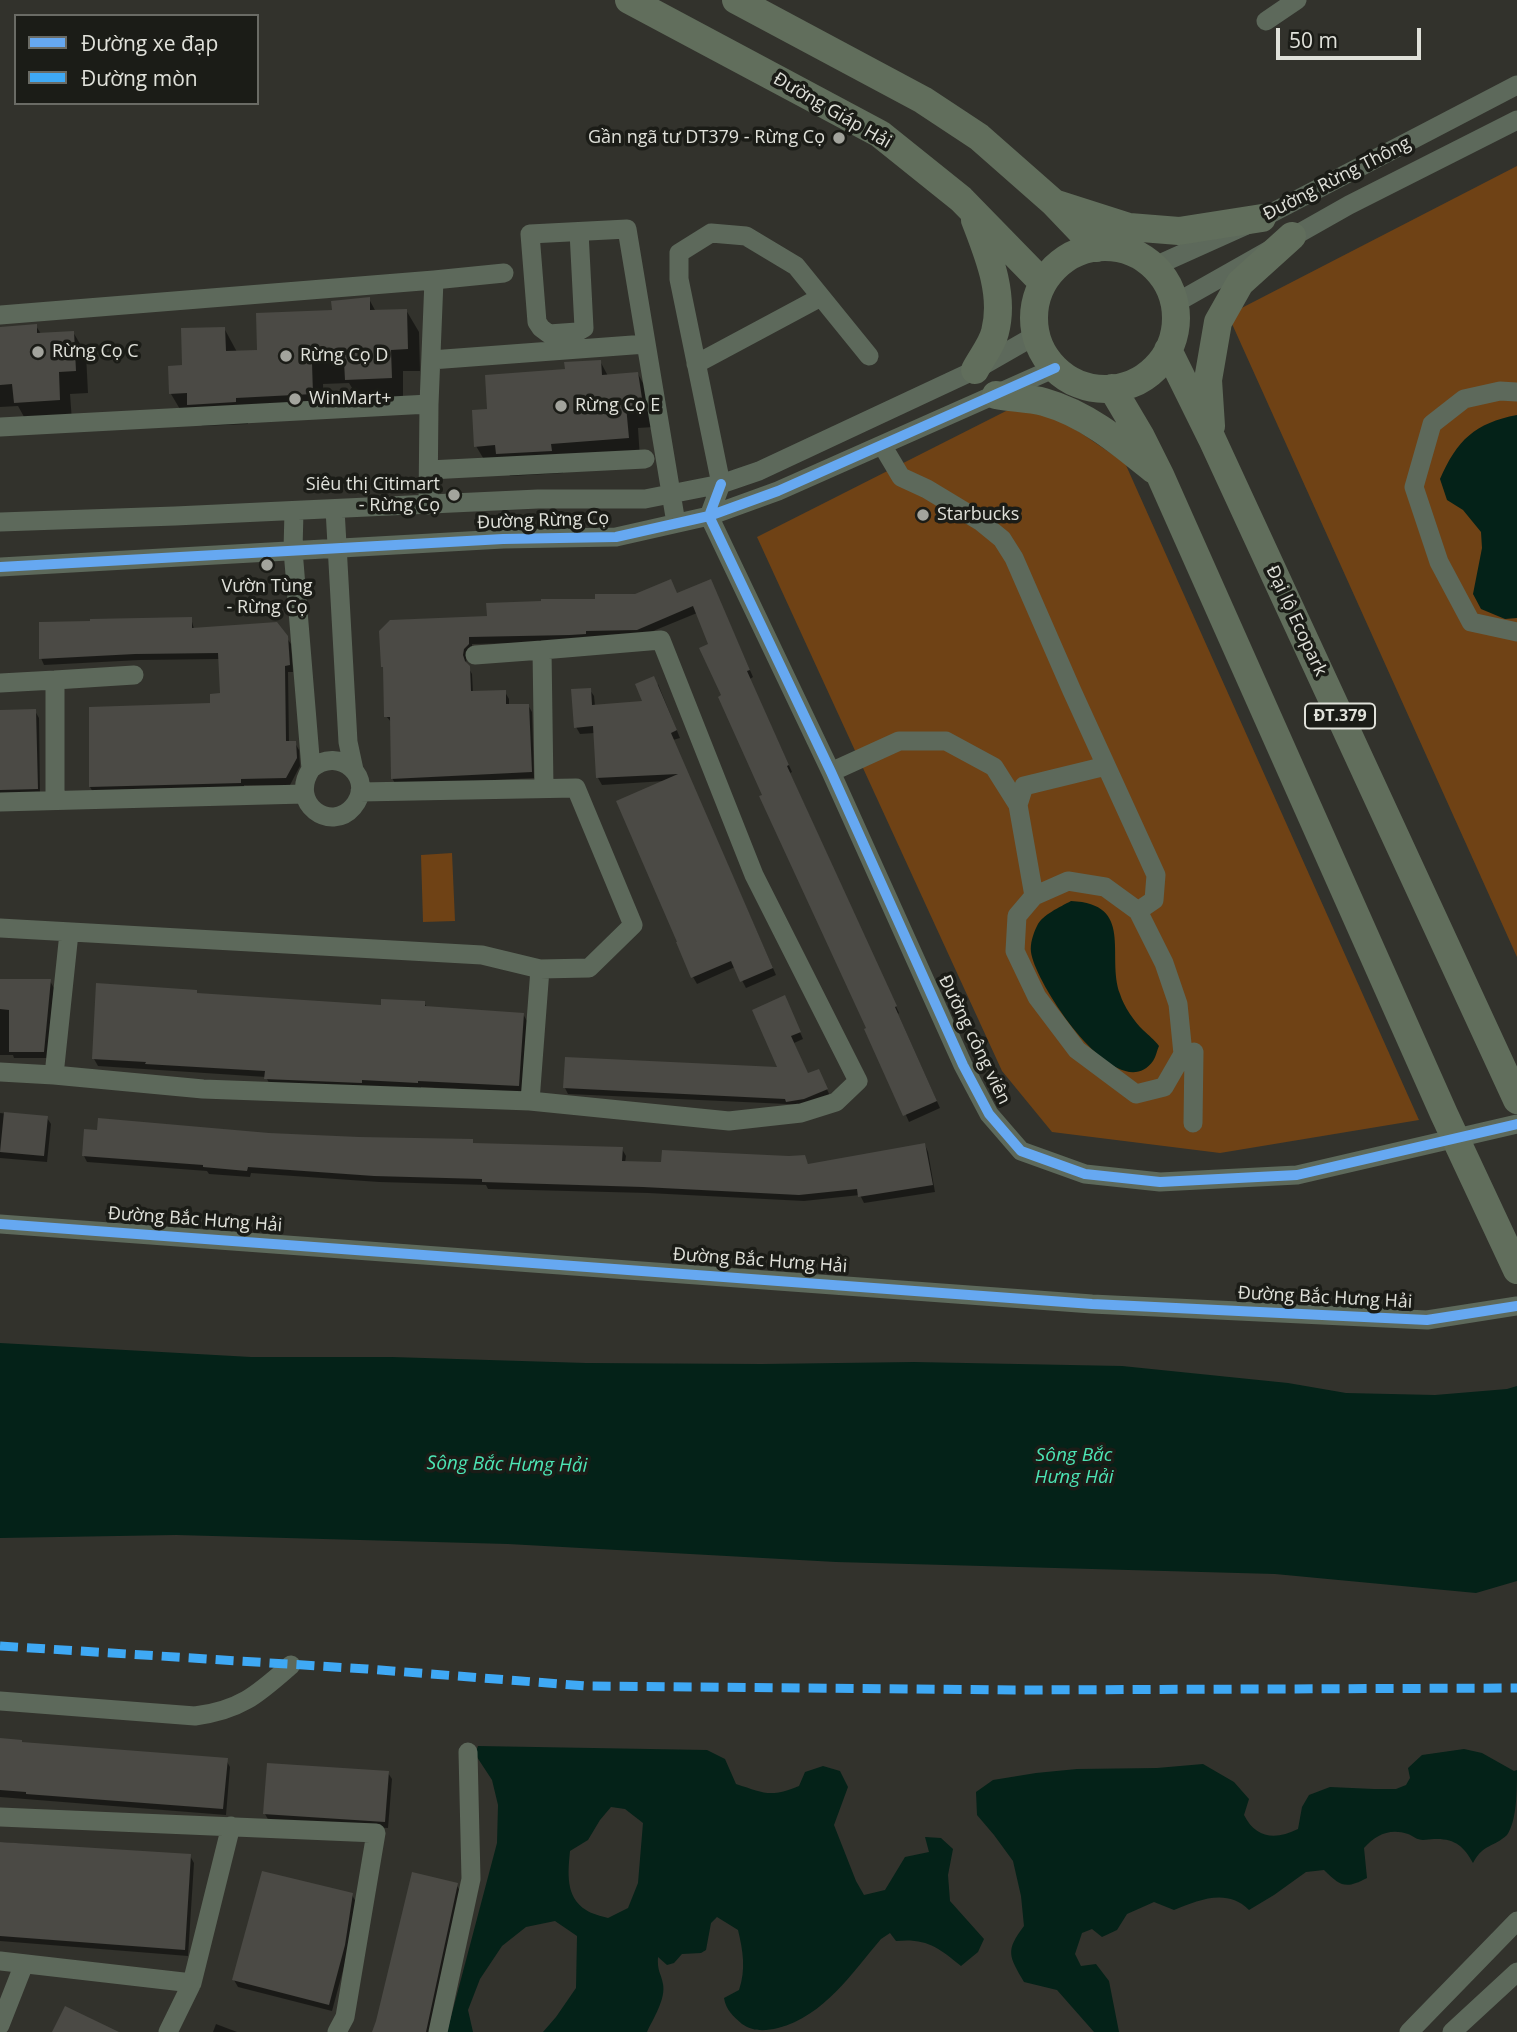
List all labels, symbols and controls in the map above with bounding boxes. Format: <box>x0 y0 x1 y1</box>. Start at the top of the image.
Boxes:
legend <box>14 14 259 105</box>
scale bar <box>1279 14 1424 58</box>
text: 50 m <box>1289 26 1338 54</box>
text: Đường xe đạp <box>81 29 218 57</box>
text: Đường mòn <box>81 64 198 92</box>
street label: Đường Giáp Hải <box>769 68 895 154</box>
place label: Gần ngã tư DT379 - Rừng Cọ <box>588 127 825 149</box>
marker: Gần ngã tư DT379 - Rừng Cọ <box>831 130 847 146</box>
street label: Đường Rừng Thông <box>1260 132 1414 226</box>
place label: Rừng Cọ C <box>52 341 139 363</box>
marker: Rừng Cọ C <box>30 344 46 360</box>
place label: Rừng Cọ D <box>300 345 388 367</box>
marker: Rừng Cọ D <box>278 348 294 364</box>
place label: WinMart+ <box>309 388 391 410</box>
marker: WinMart+ <box>287 391 303 407</box>
place label: Rừng Cọ E <box>575 395 660 417</box>
marker: Rừng Cọ E <box>553 398 569 414</box>
place label: Siêu thị Citimart - Rừng Cọ <box>306 474 440 516</box>
marker: Siêu thị Citimart - Rừng Cọ <box>446 487 462 503</box>
place label: Starbucks <box>937 504 1019 526</box>
marker: Starbucks <box>915 507 931 523</box>
street label: Đường Rừng Cọ <box>477 508 609 534</box>
marker: Vườn Tùng - Rừng Cọ <box>259 557 275 573</box>
street label: Đại lộ Ecopark <box>1261 562 1331 680</box>
place label: Vườn Tùng - Rừng Cọ <box>221 576 313 618</box>
road number: ĐT.379 <box>1305 704 1375 729</box>
street label: Đường công viên <box>933 972 1015 1108</box>
street label: Đường Bắc Hưng Hải <box>107 1203 283 1237</box>
street label: Đường Bắc Hưng Hải <box>672 1244 848 1278</box>
street label: Đường Bắc Hưng Hải <box>1237 1283 1413 1313</box>
water label: Sông Bắc Hưng Hải <box>1034 1445 1114 1489</box>
water label: Sông Bắc Hưng Hải <box>426 1452 588 1478</box>

